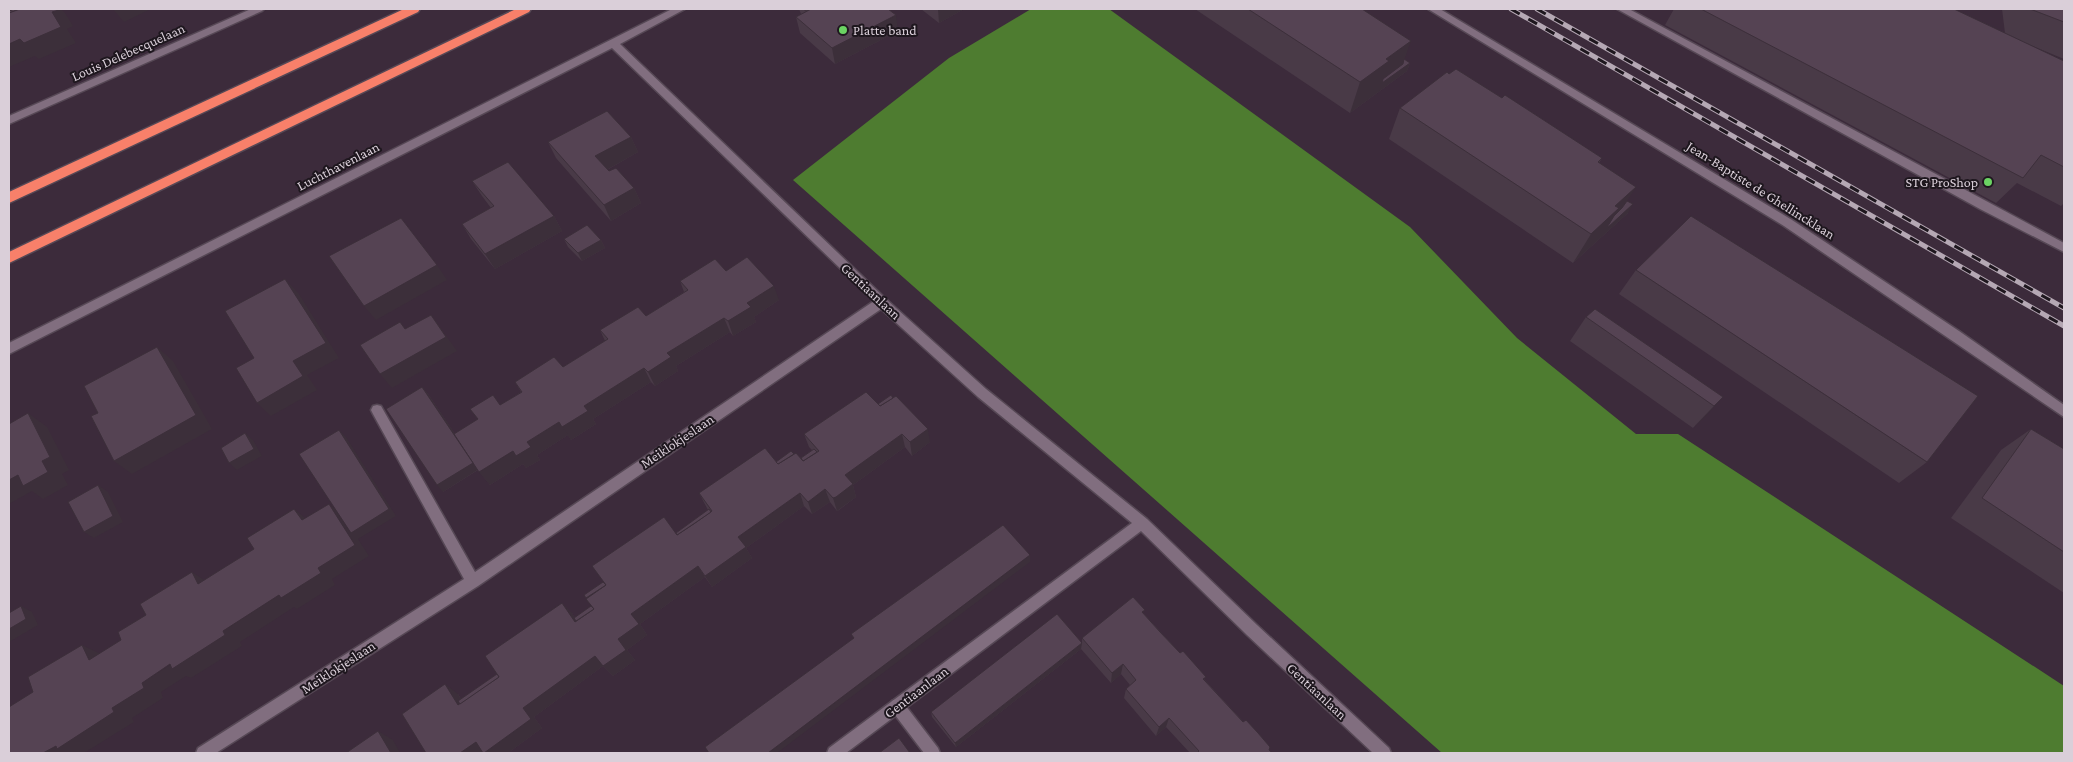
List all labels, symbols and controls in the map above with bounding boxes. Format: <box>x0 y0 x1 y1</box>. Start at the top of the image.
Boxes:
street label: Louis Delebecquelaan <box>69 20 188 84</box>
place label: Platte band <box>853 22 917 38</box>
marker: Platte band <box>837 24 849 36</box>
street label: Jean-Baptiste de Ghellincklaan <box>1682 137 1838 243</box>
street label: Luchthavenlaan <box>294 138 382 194</box>
place label: STG ProShop <box>1906 174 1978 190</box>
marker: STG ProShop <box>1982 176 1994 188</box>
street label: Gentiaanlaan <box>838 259 904 323</box>
street label: Meiklokjeslaan <box>637 410 718 472</box>
street label: Meiklokjeslaan <box>298 637 379 698</box>
street label: Gentiaanlaan <box>1284 659 1350 723</box>
street label: Gentiaanlaan <box>881 663 951 721</box>

